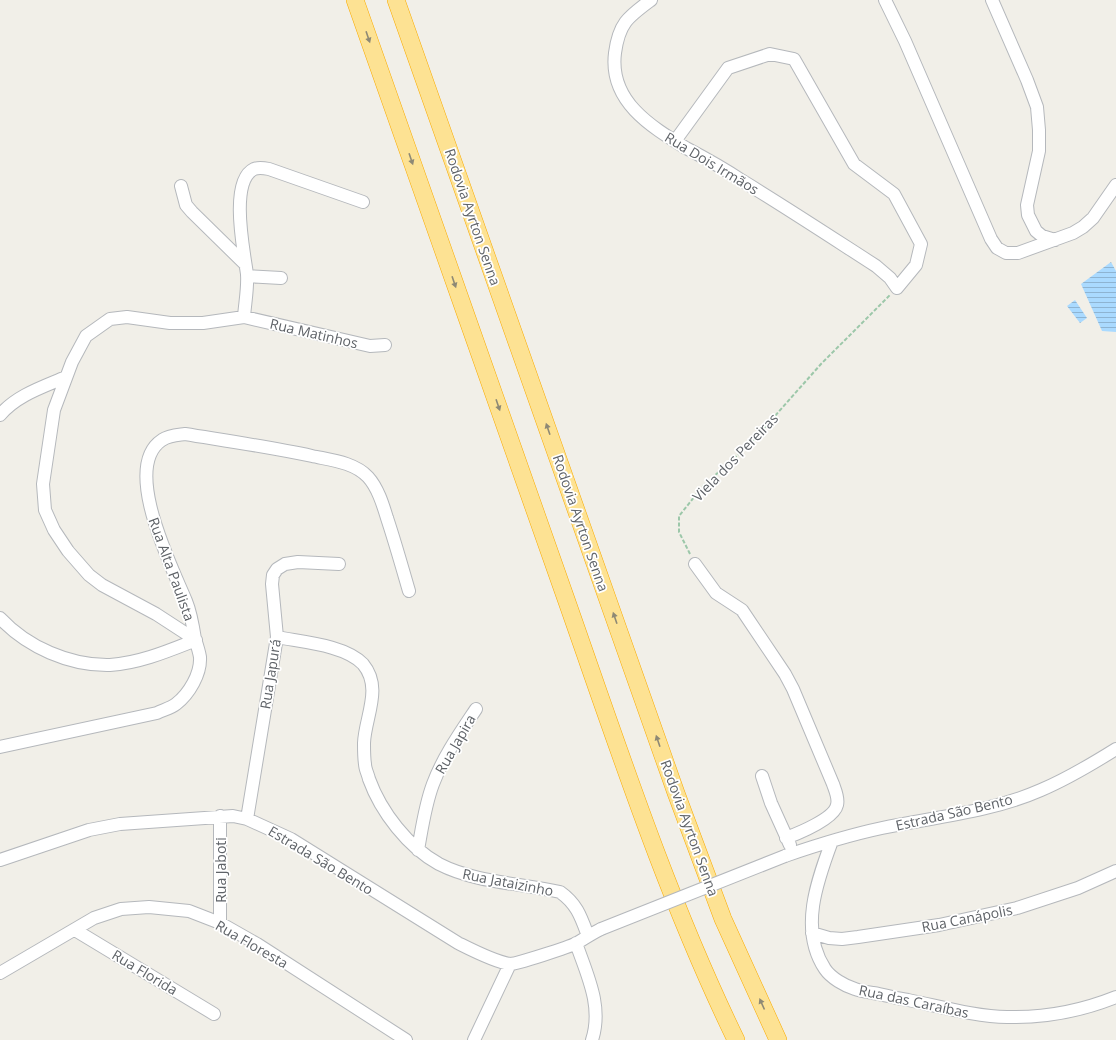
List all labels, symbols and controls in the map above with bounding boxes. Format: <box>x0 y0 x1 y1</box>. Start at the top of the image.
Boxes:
one-way arrow <box>366 31 372 43</box>
street label: Rua Dois Irmãos <box>661 127 763 199</box>
street label: Rodovia Ayrton Senna <box>441 146 505 288</box>
one-way arrow <box>409 154 415 166</box>
one-way arrow <box>452 277 458 289</box>
street label: Rua Matinhos <box>268 314 360 352</box>
one-way arrow <box>495 399 501 411</box>
street label: Viela dos Pereiras <box>688 409 782 505</box>
one-way arrow <box>545 423 551 435</box>
street label: Rodovia Ayrton Senna <box>549 452 613 594</box>
street label: Rua Alta Paulista <box>144 515 200 623</box>
one-way arrow <box>611 612 617 624</box>
street label: Rua Japurá <box>255 638 285 710</box>
street label: Rua Japira <box>430 711 480 777</box>
one-way arrow <box>655 734 661 746</box>
street label: Rodovia Ayrton Senna <box>656 757 724 899</box>
street label: Estrada São Bento <box>894 789 1014 835</box>
street label: Estrada São Bento <box>265 821 377 899</box>
street label: Rua Jaboti <box>211 837 230 903</box>
street label: Rua Jataizinho <box>461 864 555 900</box>
street label: Rua Canápolis <box>920 900 1014 936</box>
street label: Rua Floresta <box>212 916 292 972</box>
street label: Rua Florida <box>109 945 181 999</box>
street label: Rua das Caraíbas <box>857 980 971 1022</box>
one-way arrow <box>759 999 765 1010</box>

